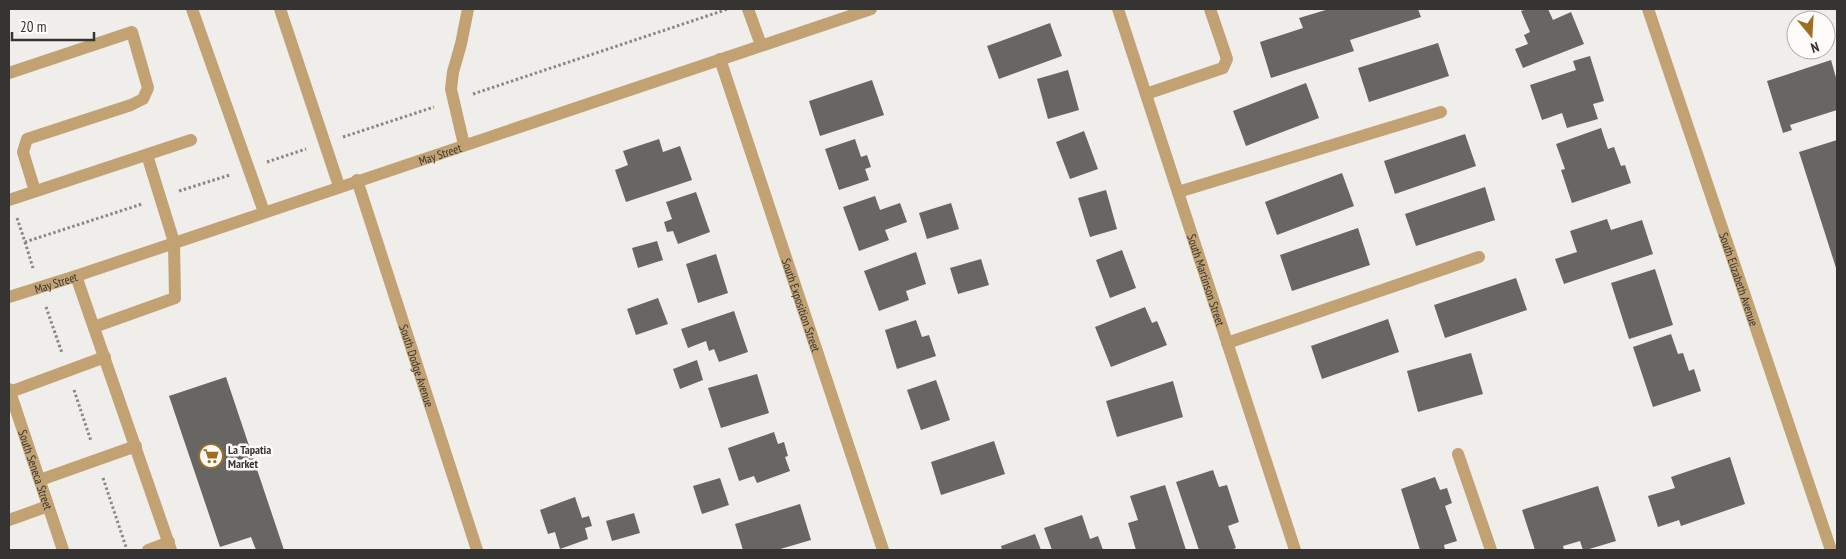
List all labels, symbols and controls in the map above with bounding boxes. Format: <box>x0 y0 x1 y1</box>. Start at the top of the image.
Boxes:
scale bar <box>12 10 95 42</box>
north arrow <box>1786 10 1836 60</box>
text: 20 m <box>20 17 46 36</box>
text: N <box>1809 38 1821 57</box>
street label: May Street <box>417 139 464 168</box>
street label: South Elizabeth Avenue <box>1717 230 1762 328</box>
street label: South Martinson Street <box>1185 232 1229 328</box>
street label: South Exposition Street <box>779 256 824 354</box>
street label: May Street <box>32 268 80 296</box>
street label: South Dodge Avenue <box>397 322 438 409</box>
street label: South Seneca Street <box>16 428 57 512</box>
place label: La Tapatia Market <box>228 442 271 471</box>
supermarket icon: La Tapatia Market <box>198 443 224 469</box>

